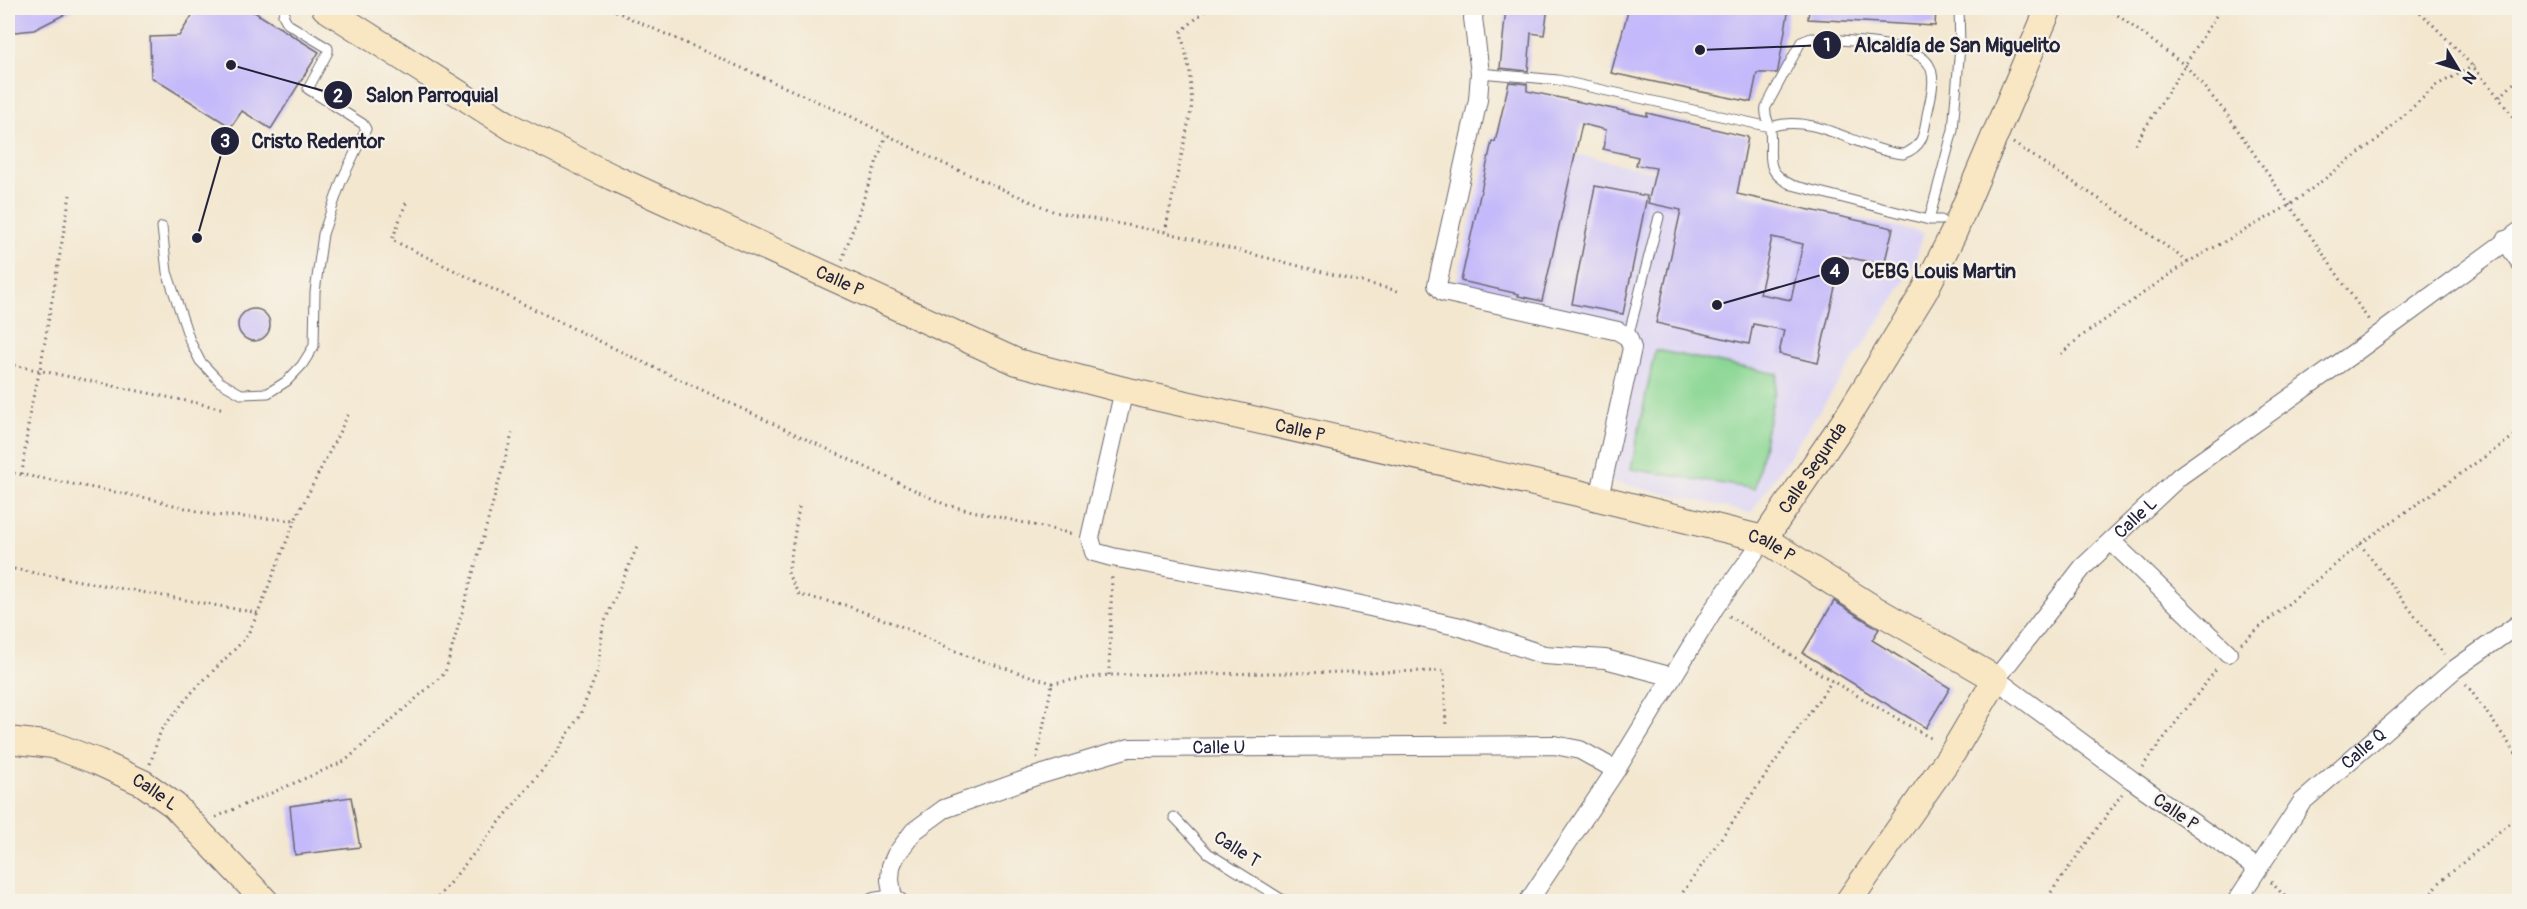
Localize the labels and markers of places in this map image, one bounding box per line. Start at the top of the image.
callout: Alcaldía de San Miguelito [1812,26,2072,64]
callout: Salon Parroquial [323,76,510,114]
callout: Cristo Redentor [210,122,397,160]
callout: CEBG Louis Martin [1820,252,2028,290]

